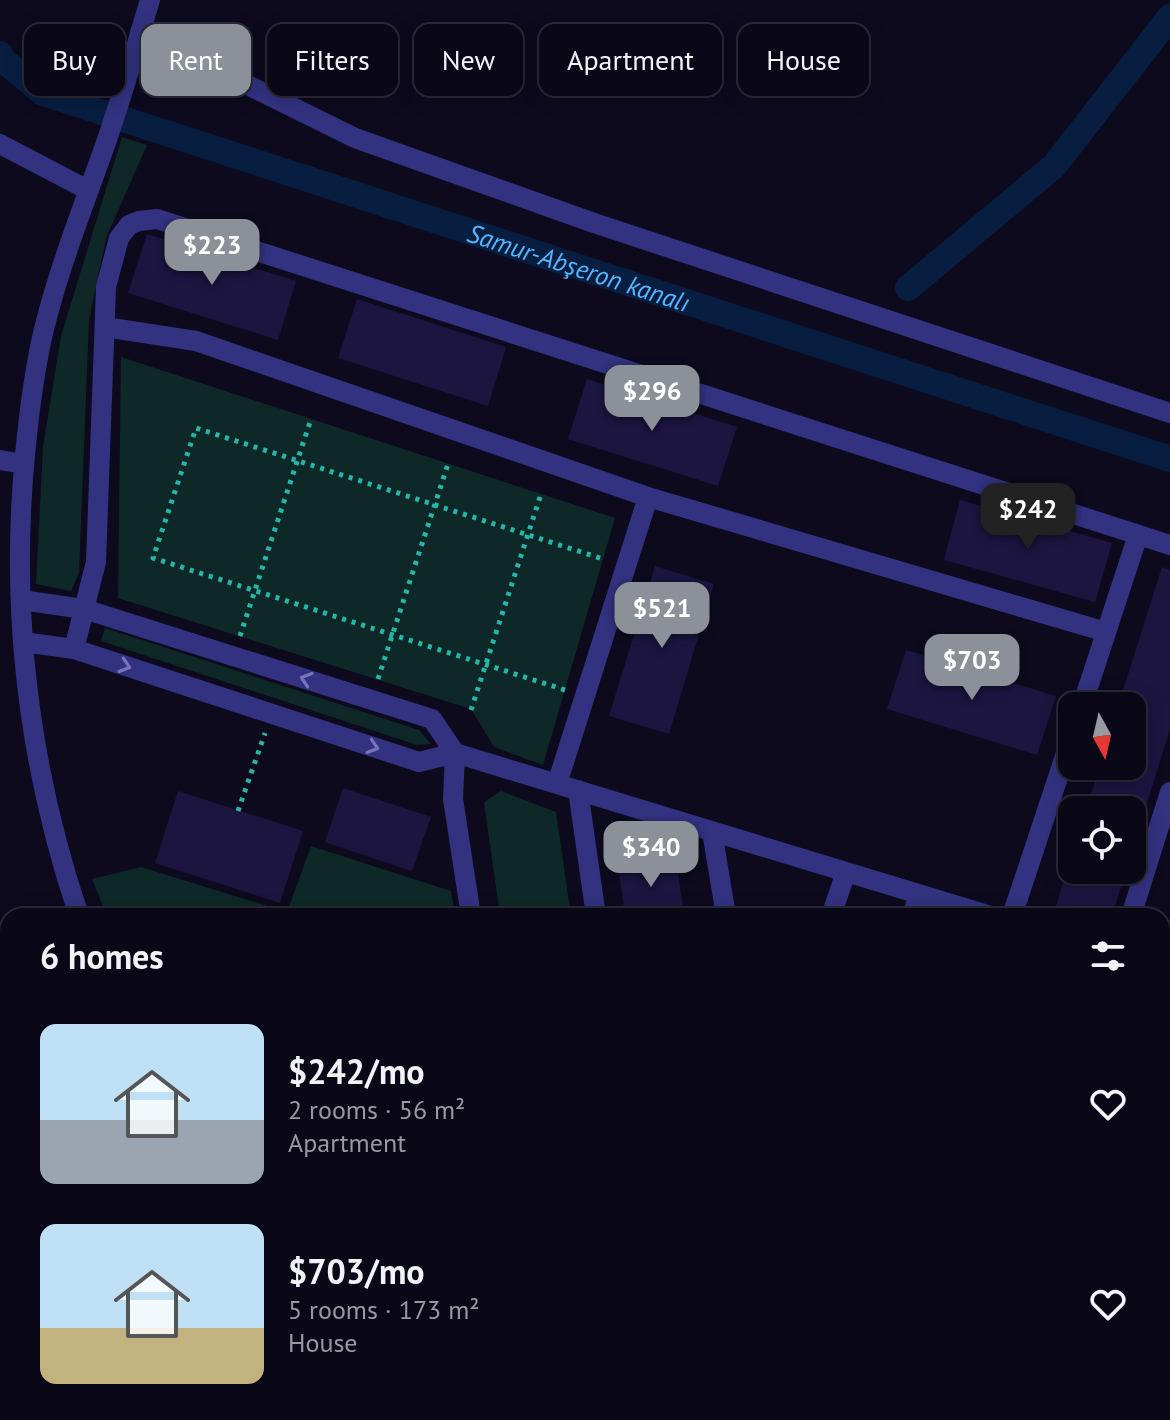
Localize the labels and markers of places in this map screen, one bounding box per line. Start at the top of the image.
pin: $223 [165,219,259,287]
pin: $296 [605,365,699,433]
pin: $242 [981,483,1075,551]
pin: $521 [615,582,709,650]
pin: $703 [925,634,1019,702]
pin: $340 [604,821,698,889]

